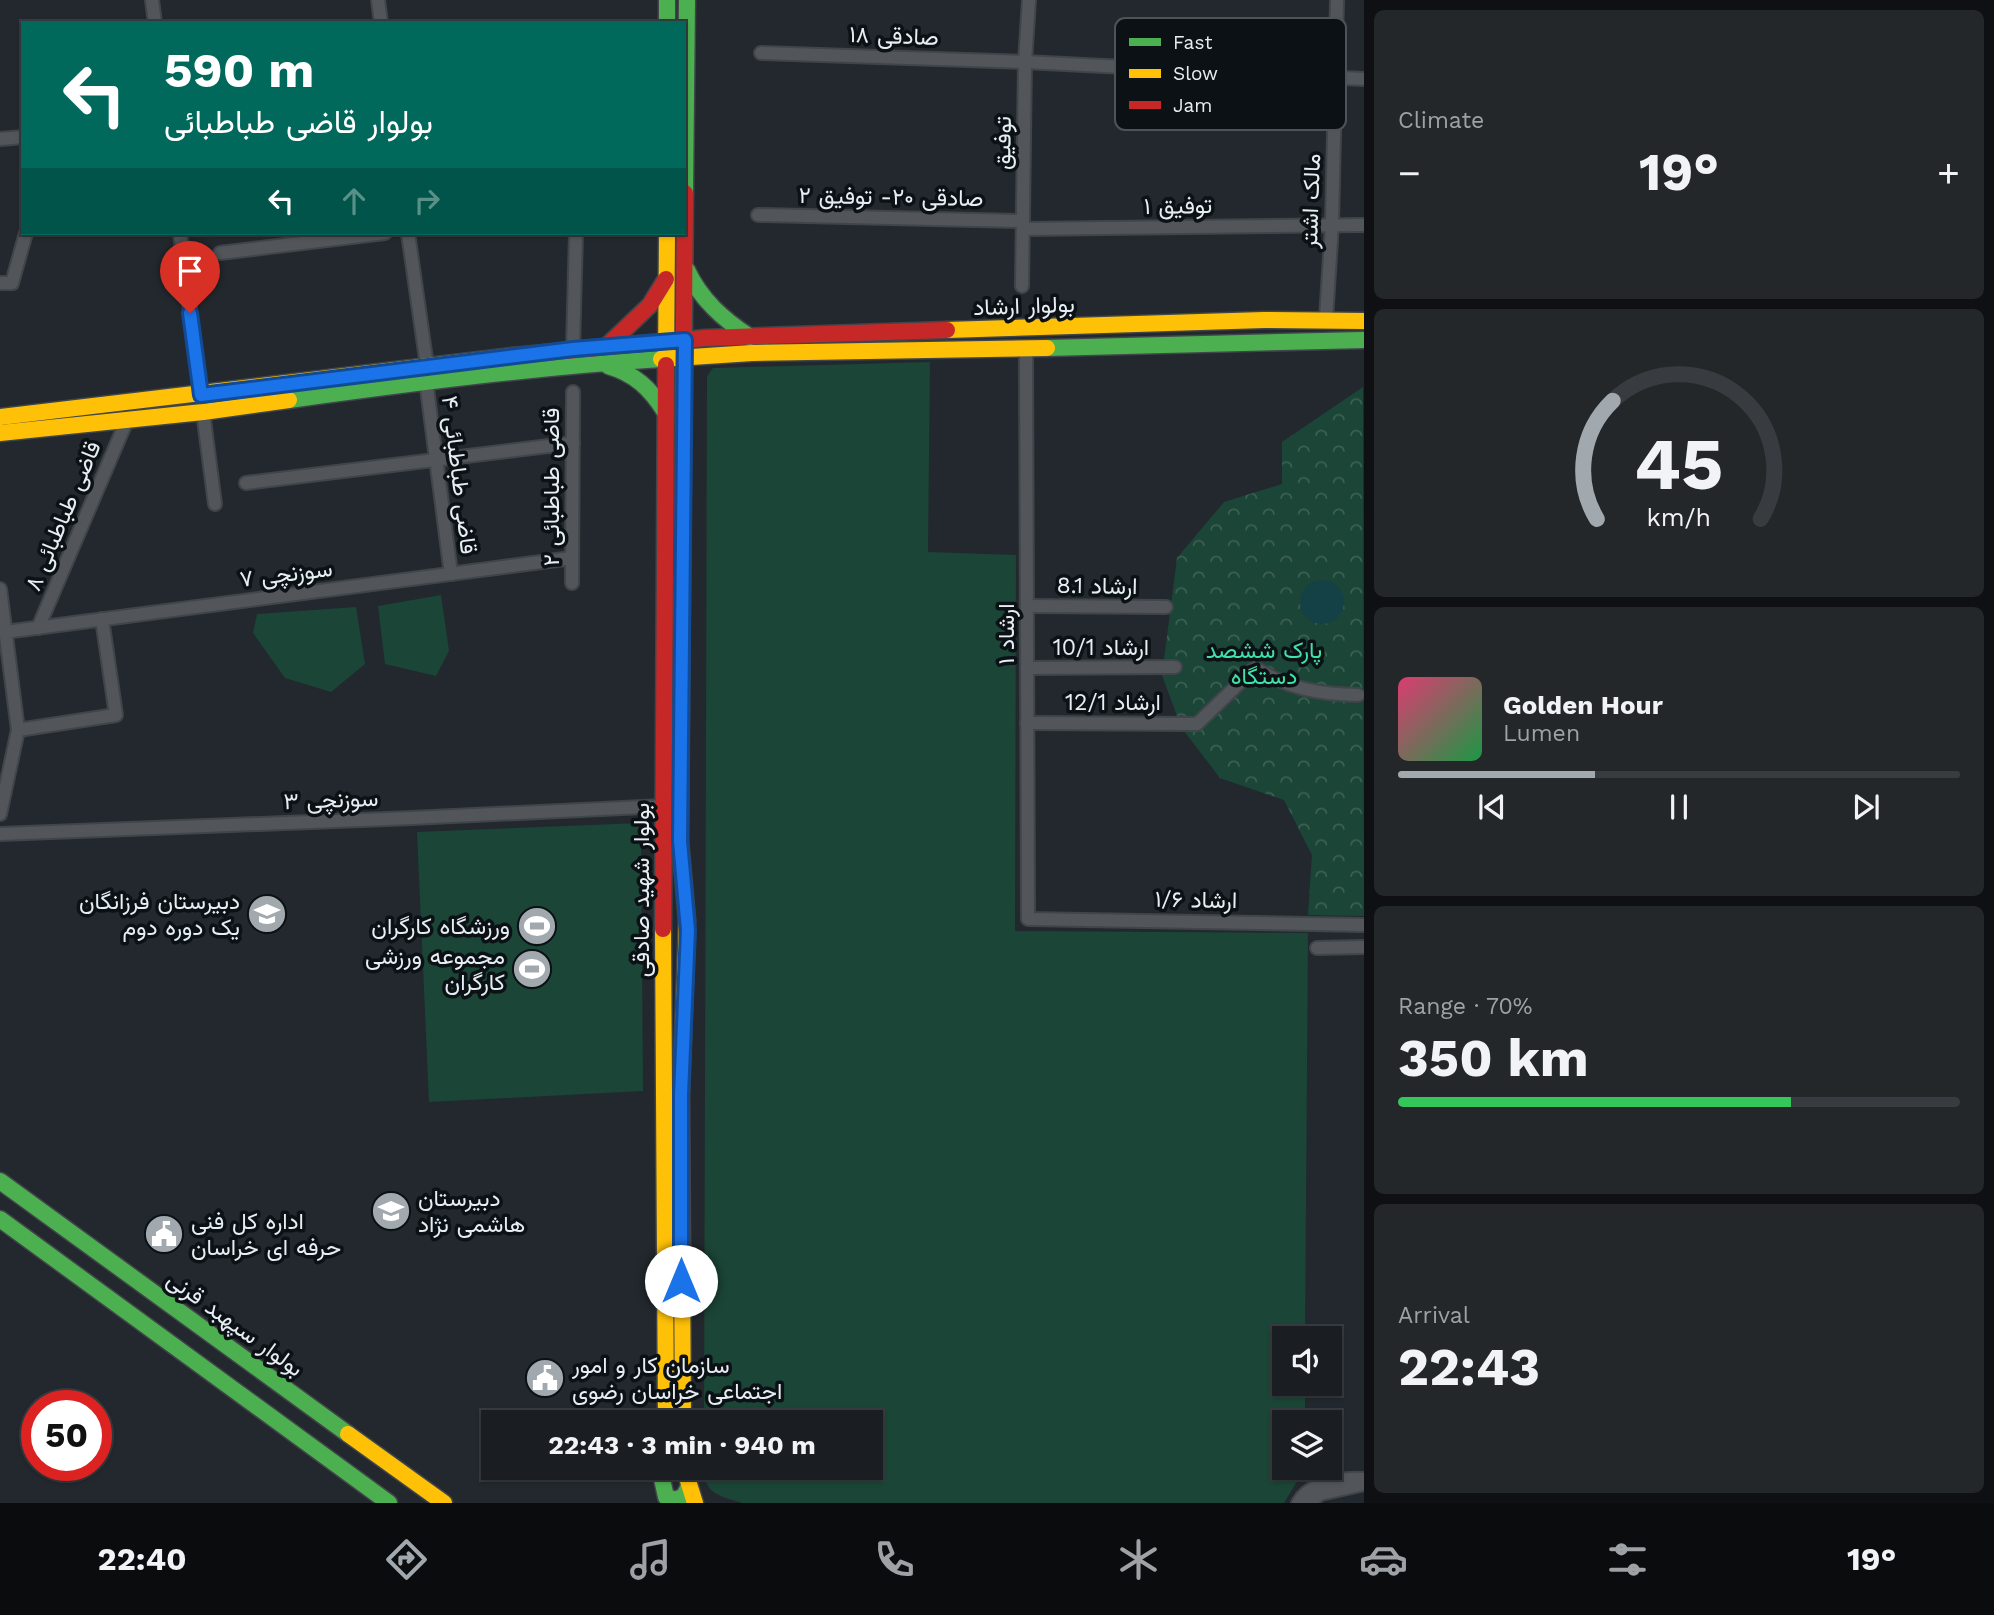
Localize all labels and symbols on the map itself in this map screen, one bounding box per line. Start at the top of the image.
legend [1115,18,1346,130]
street label: صادقی ۱۸ [849,21,939,51]
text: Fast [1173,31,1212,54]
text: Slow [1173,62,1218,85]
text: Jam [1173,94,1212,117]
street label: توفیق [989,116,1018,170]
street label: مالک اشتر [1296,153,1327,250]
street label: صادقی ۲۰- توفیق ۲ [798,182,984,213]
street label: توفیق ۱ [1144,192,1212,221]
pin [160,241,220,313]
street label: بولوار ارشاد [973,291,1075,322]
street label: قاضی طباطبائی ۴ [436,394,482,556]
street label: قاضی طباطبائی ۲ [538,408,565,566]
street label: قاضی طباطبائی ۸ [19,437,107,595]
street label: سوزنچی ۷ [238,555,334,595]
street label: ارشاد 8.1 [1056,572,1138,601]
street label: ارشاد ۱ [993,603,1021,665]
street label: ارشاد 10/1 [1053,634,1149,662]
park label: پارک‌ ششصد دستگاه [1206,637,1322,690]
street label: ارشاد 12/1 [1065,689,1161,717]
street label: سوزنچی ۳ [283,785,379,817]
street label: بولوار شهید صادقی [628,803,656,977]
street label: ارشاد ۱/۶ [1155,886,1237,915]
place label: دبیرستان فرزانگان یک دوره دوم [79,888,240,942]
school or university icon: دبیرستان فرزانگان یک دوره دوم [246,893,288,935]
sports icon: ورزشگاه کارگران [516,905,558,947]
place label: ورزشگاه کارگران [371,913,510,941]
place label: مجموعه ورزشی کارگران [365,943,505,997]
sports icon: مجموعه ورزشی کارگران [511,948,553,990]
place label: دبیرستان هاشمی نژاد [418,1185,525,1239]
school or university icon: دبیرستان هاشمی نژاد [370,1190,412,1232]
place label: اداره کل فنی حرفه ای خراسان [191,1208,341,1262]
public building icon: اداره کل فنی حرفه ای خراسان [143,1213,185,1255]
position arrow [644,1244,718,1318]
street label: بولوار سپهبد قرنی [161,1266,308,1384]
place label: سازمان کار و امور اجتماعی خراسان رضوی [571,1352,782,1406]
public building icon: سازمان کار و امور اجتماعی خراسان رضوی [524,1357,566,1399]
speed limit sign: 50 [21,1390,112,1481]

